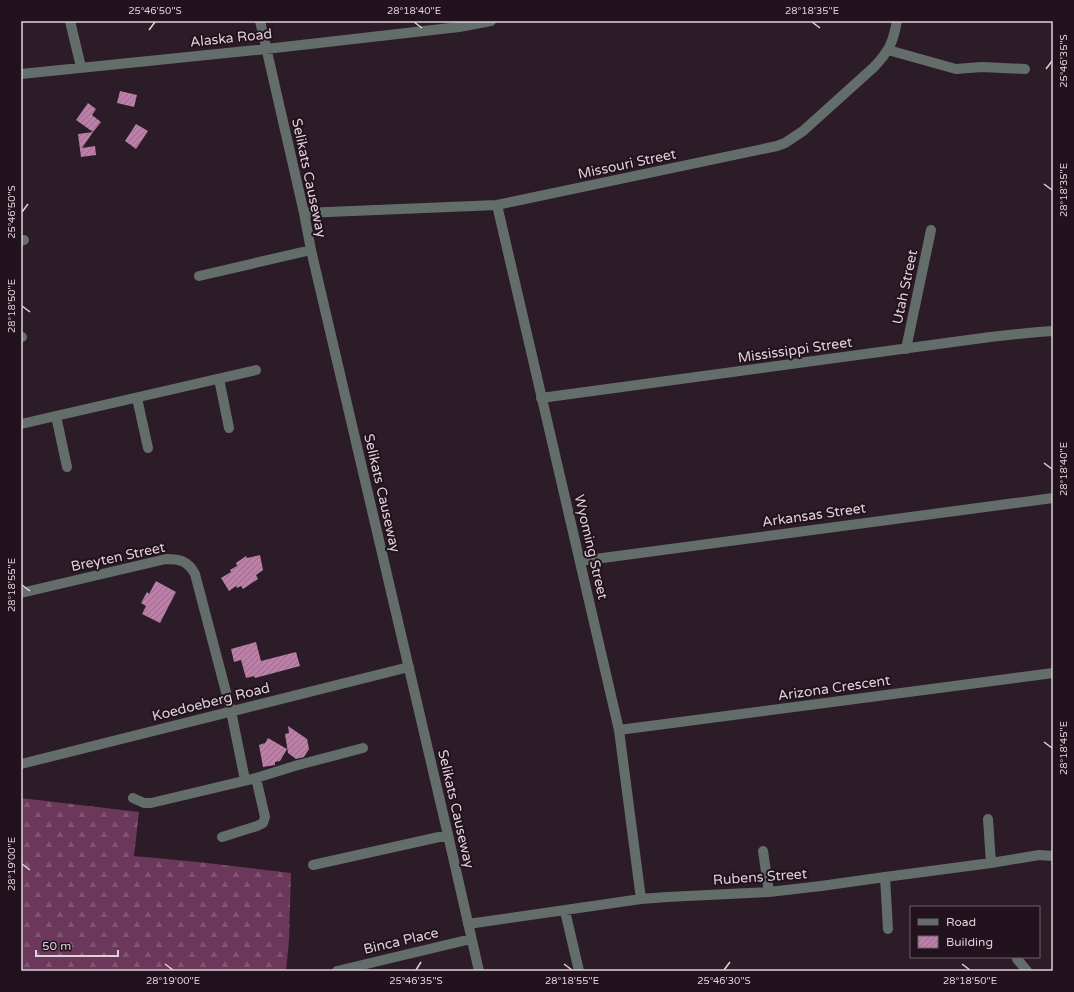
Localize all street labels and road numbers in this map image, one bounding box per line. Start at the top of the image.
street label: Alaska Road [189,25,273,51]
street label: Selikats Causeway [288,117,330,240]
street label: Missouri Street [576,145,678,183]
street label: Utah Street [889,247,921,326]
street label: Mississippi Street [737,333,854,366]
street label: Selikats Causeway [360,432,404,554]
street label: Wyoming Street [571,493,611,602]
street label: Arkansas Street [761,499,868,531]
street label: Breyten Street [69,539,167,575]
street label: Arizona Crescent [777,672,892,704]
street label: Koedoeberg Road [150,679,272,725]
street label: Selikats Causeway [434,748,478,870]
street label: Rubens Street [712,865,808,889]
street label: Binca Place [362,924,440,958]

